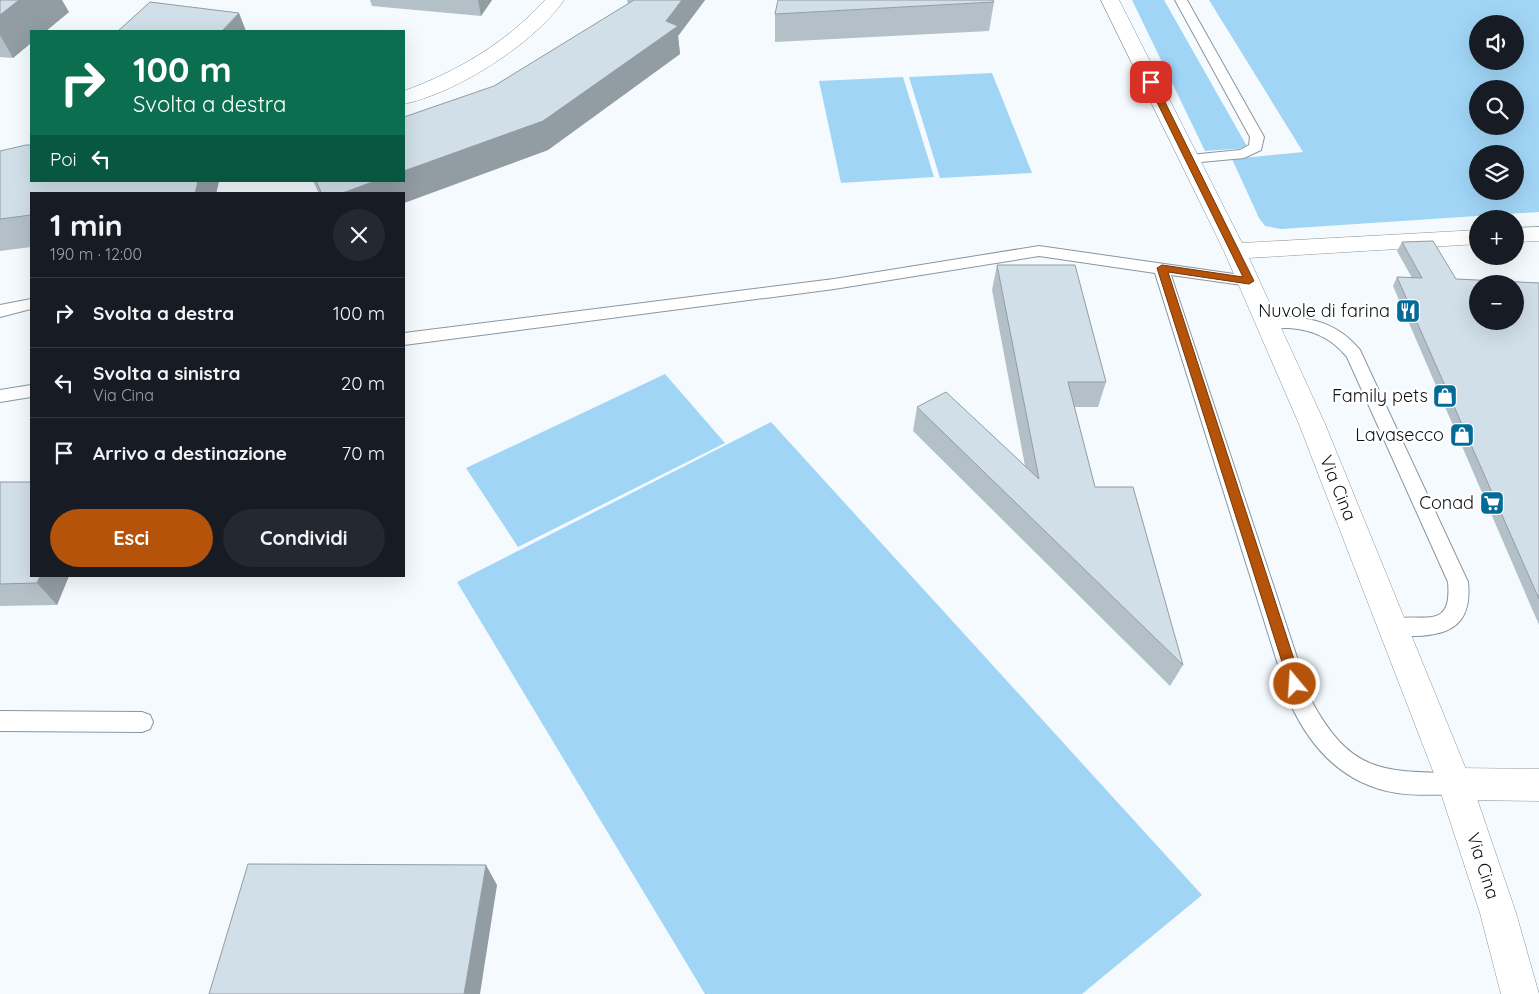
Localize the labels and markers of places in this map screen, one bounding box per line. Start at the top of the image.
pin [1130,61,1172,103]
restaurant icon: Nuvole di farina [1395,298,1421,324]
place label: Nuvole di farina [1258,299,1390,322]
shop icon: Family pets [1432,383,1458,409]
place label: Family pets [1332,384,1428,407]
shop icon: Lavasecco [1449,422,1475,448]
place label: Lavasecco [1355,423,1444,446]
supermarket icon: Conad [1479,490,1505,516]
place label: Conad [1419,491,1474,514]

